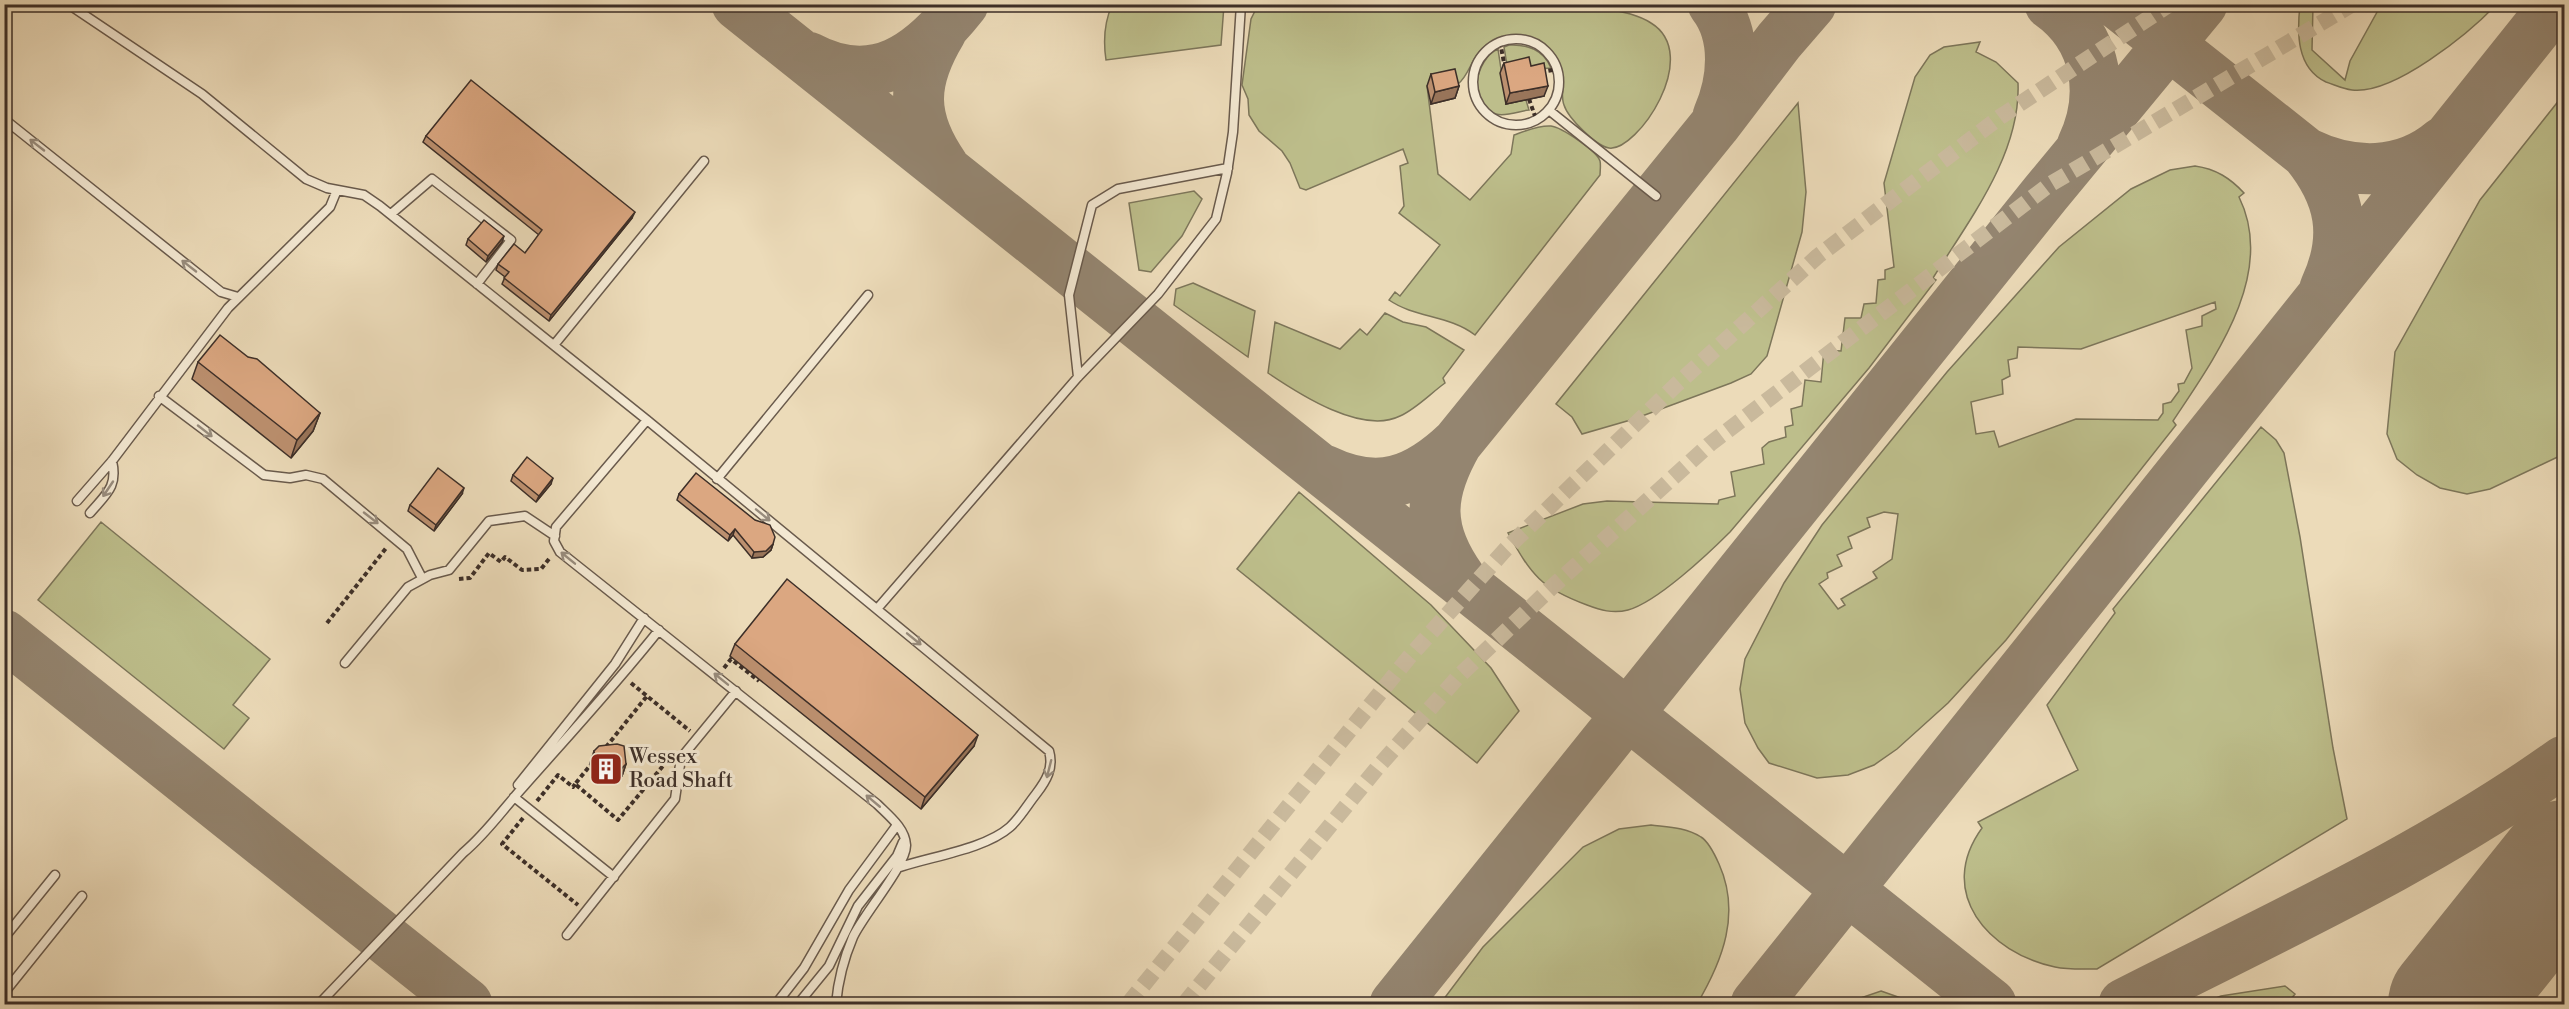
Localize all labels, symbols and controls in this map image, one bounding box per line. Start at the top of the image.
one-way arrow [30,138,45,152]
one-way arrow [182,260,198,273]
one-way arrow [197,425,213,438]
one-way arrow [102,480,115,497]
one-way arrow [754,509,770,522]
one-way arrow [363,511,379,524]
one-way arrow [560,551,576,564]
one-way arrow [906,632,922,645]
one-way arrow [713,673,729,686]
place label: Wessex Road Shaft [628,744,734,794]
building icon: Wessex Road Shaft [588,751,624,787]
one-way arrow [1043,759,1055,778]
one-way arrow [866,794,881,808]

